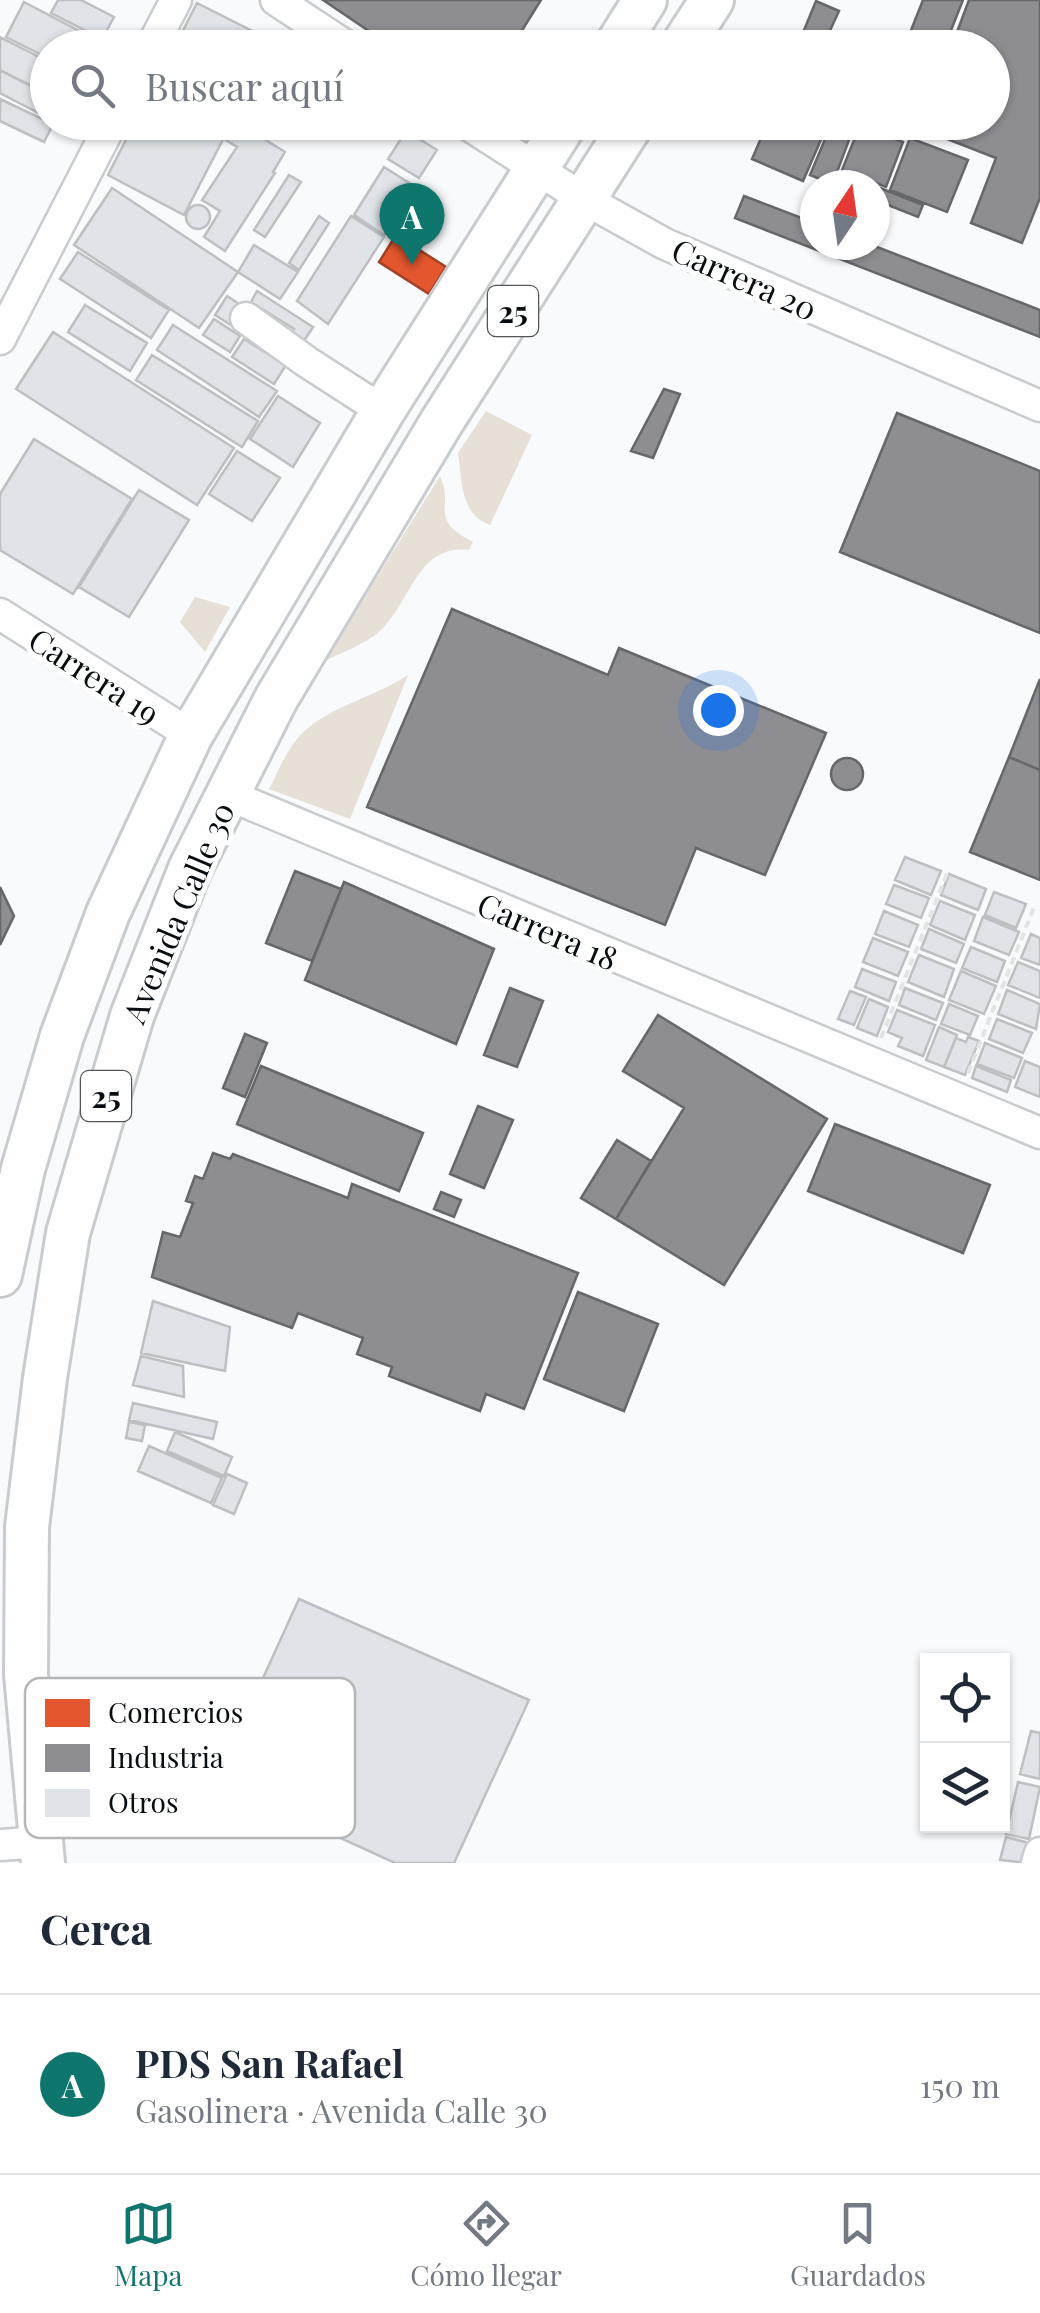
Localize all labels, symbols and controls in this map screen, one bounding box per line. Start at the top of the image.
search box [30,30,1010,140]
icon: search [65,58,120,113]
text: Buscar aquí [145,60,344,111]
north arrow [800,170,890,260]
pin: A [380,182,444,265]
street label: Carrera 20 [666,227,824,329]
road number: 25 [488,286,538,336]
street label: Carrera 19 [21,617,169,733]
your location [693,685,744,736]
street label: Avenida Calle 30 [111,795,243,1030]
street label: Carrera 18 [471,881,625,979]
road number: 25 [81,1071,131,1121]
map controls [920,1653,1010,1833]
button: locate [920,1653,1010,1743]
legend [25,1678,355,1838]
text: Comercios [108,1693,243,1730]
text: Industria [108,1738,224,1775]
button: layers [920,1743,1010,1833]
text: Otros [108,1783,178,1820]
text: Cerca [40,1900,152,1956]
text: PDS San Rafael [135,2037,404,2088]
text: A [62,2063,83,2106]
text: 150 m [920,2063,1000,2106]
text: Gasolinera · Avenida Calle 30 [135,2088,548,2131]
tab: Mapa [114,2196,182,2293]
tab: Cómo llegar [410,2196,562,2293]
tab: Guardados [790,2196,926,2293]

